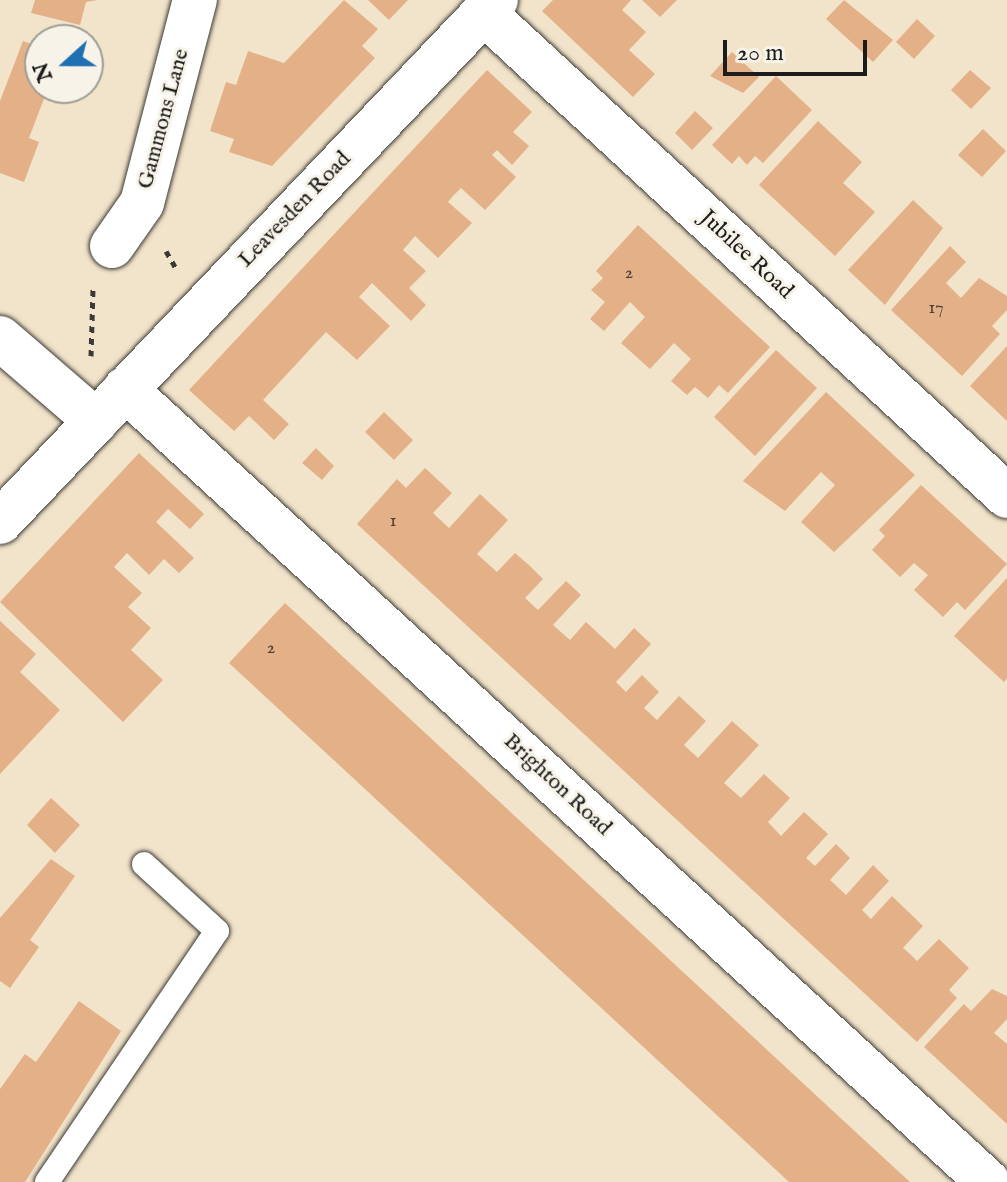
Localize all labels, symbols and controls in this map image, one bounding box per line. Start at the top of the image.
north arrow [24,24,104,104]
scale bar [727,24,871,74]
text: 20 m [737,38,784,69]
street label: Gammons Lane [133,46,195,192]
text: N [27,58,60,86]
street label: Leavesden Road [233,147,357,273]
street label: Jubilee Road [694,205,798,305]
house number: 2 [625,263,633,285]
house number: 17 [928,298,944,320]
house number: 1 [390,511,396,533]
house number: 2 [267,638,275,660]
street label: Brighton Road [498,728,616,842]

